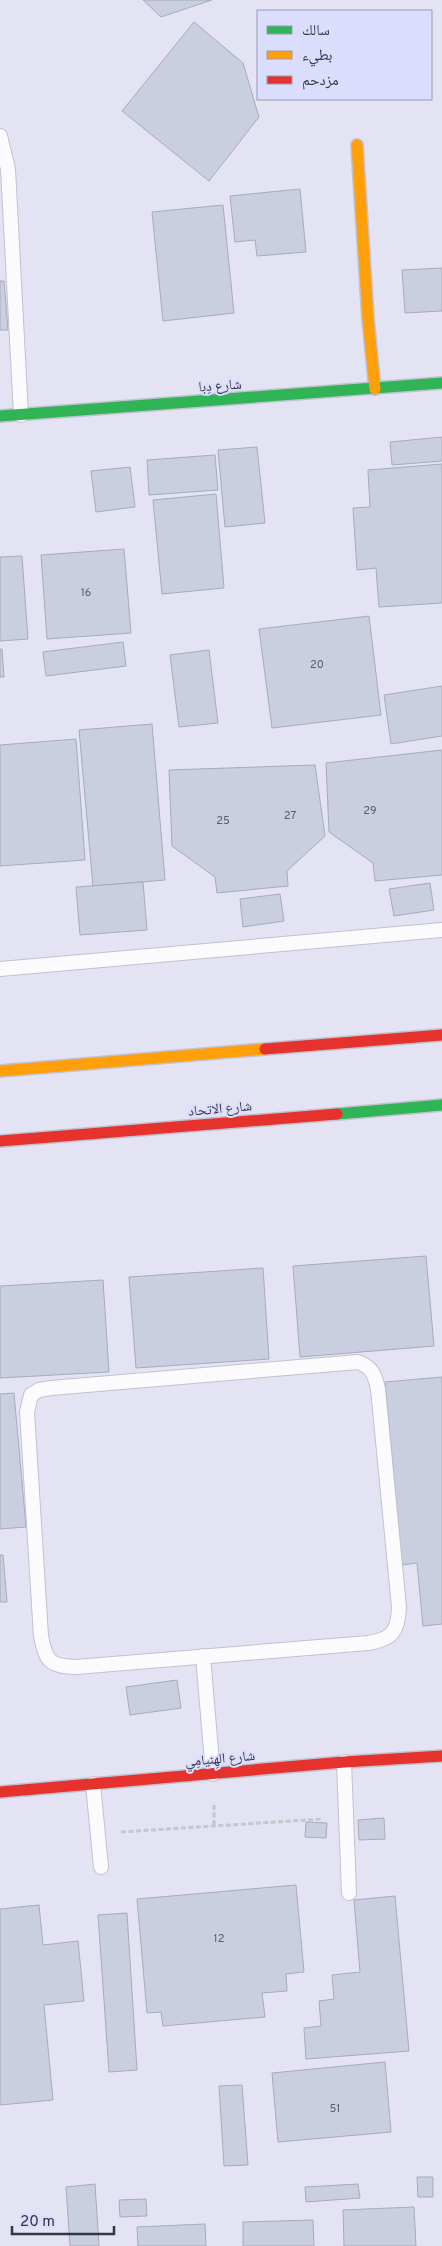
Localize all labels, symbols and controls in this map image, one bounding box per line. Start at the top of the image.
legend [257,10,432,100]
text: سالك [302,22,330,41]
text: بطيء [302,47,332,67]
text: مزدحم [302,72,339,91]
street label: شارع دِبا [198,377,242,396]
house number: 16 [81,586,91,600]
house number: 20 [310,658,324,672]
house number: 29 [363,804,377,818]
house number: 27 [284,809,296,823]
house number: 25 [216,814,230,828]
street label: شارع الاتحاد [188,1098,253,1121]
street label: شارع الهِنيامِي [184,1748,256,1773]
house number: 12 [214,1932,224,1946]
house number: 51 [330,2102,340,2116]
scale bar [12,2204,115,2236]
text: 20 m [20,2213,55,2232]

